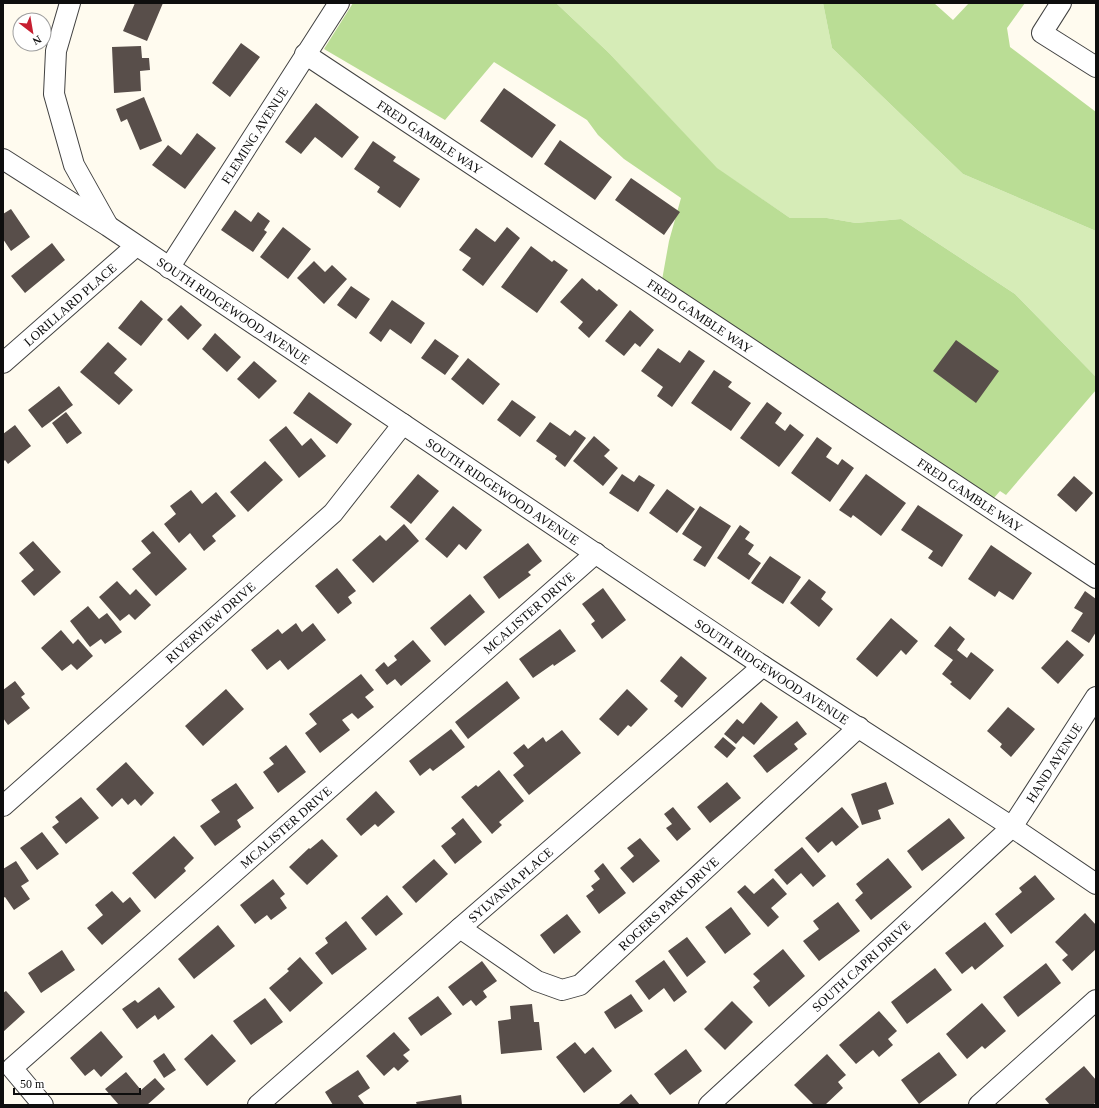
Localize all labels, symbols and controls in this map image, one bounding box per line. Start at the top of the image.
north arrow [12,12,52,52]
text: N [31,33,44,48]
street label: FLEMING AVENUE [218,84,291,187]
street label: FRED GAMBLE WAY [374,97,486,178]
street label: SOUTH RIDGEWOOD AVENUE [154,254,313,368]
street label: LORILLARD PLACE [21,260,120,349]
street label: FRED GAMBLE WAY [645,276,756,357]
street label: SOUTH RIDGEWOOD AVENUE [423,435,582,548]
street label: FRED GAMBLE WAY [915,455,1026,536]
street label: MCALISTER DRIVE [480,569,578,657]
street label: RIVERVIEW DRIVE [163,579,258,666]
street label: SOUTH RIDGEWOOD AVENUE [692,615,852,728]
street label: HAND AVENUE [1023,720,1085,805]
street label: MCALISTER DRIVE [237,783,335,871]
street label: SYLVANIA PLACE [465,844,556,926]
street label: ROGERS PARK DRIVE [615,854,722,954]
street label: SOUTH CAPRI DRIVE [809,917,913,1015]
scale bar [14,1070,140,1096]
text: 50 m [20,1077,45,1091]

